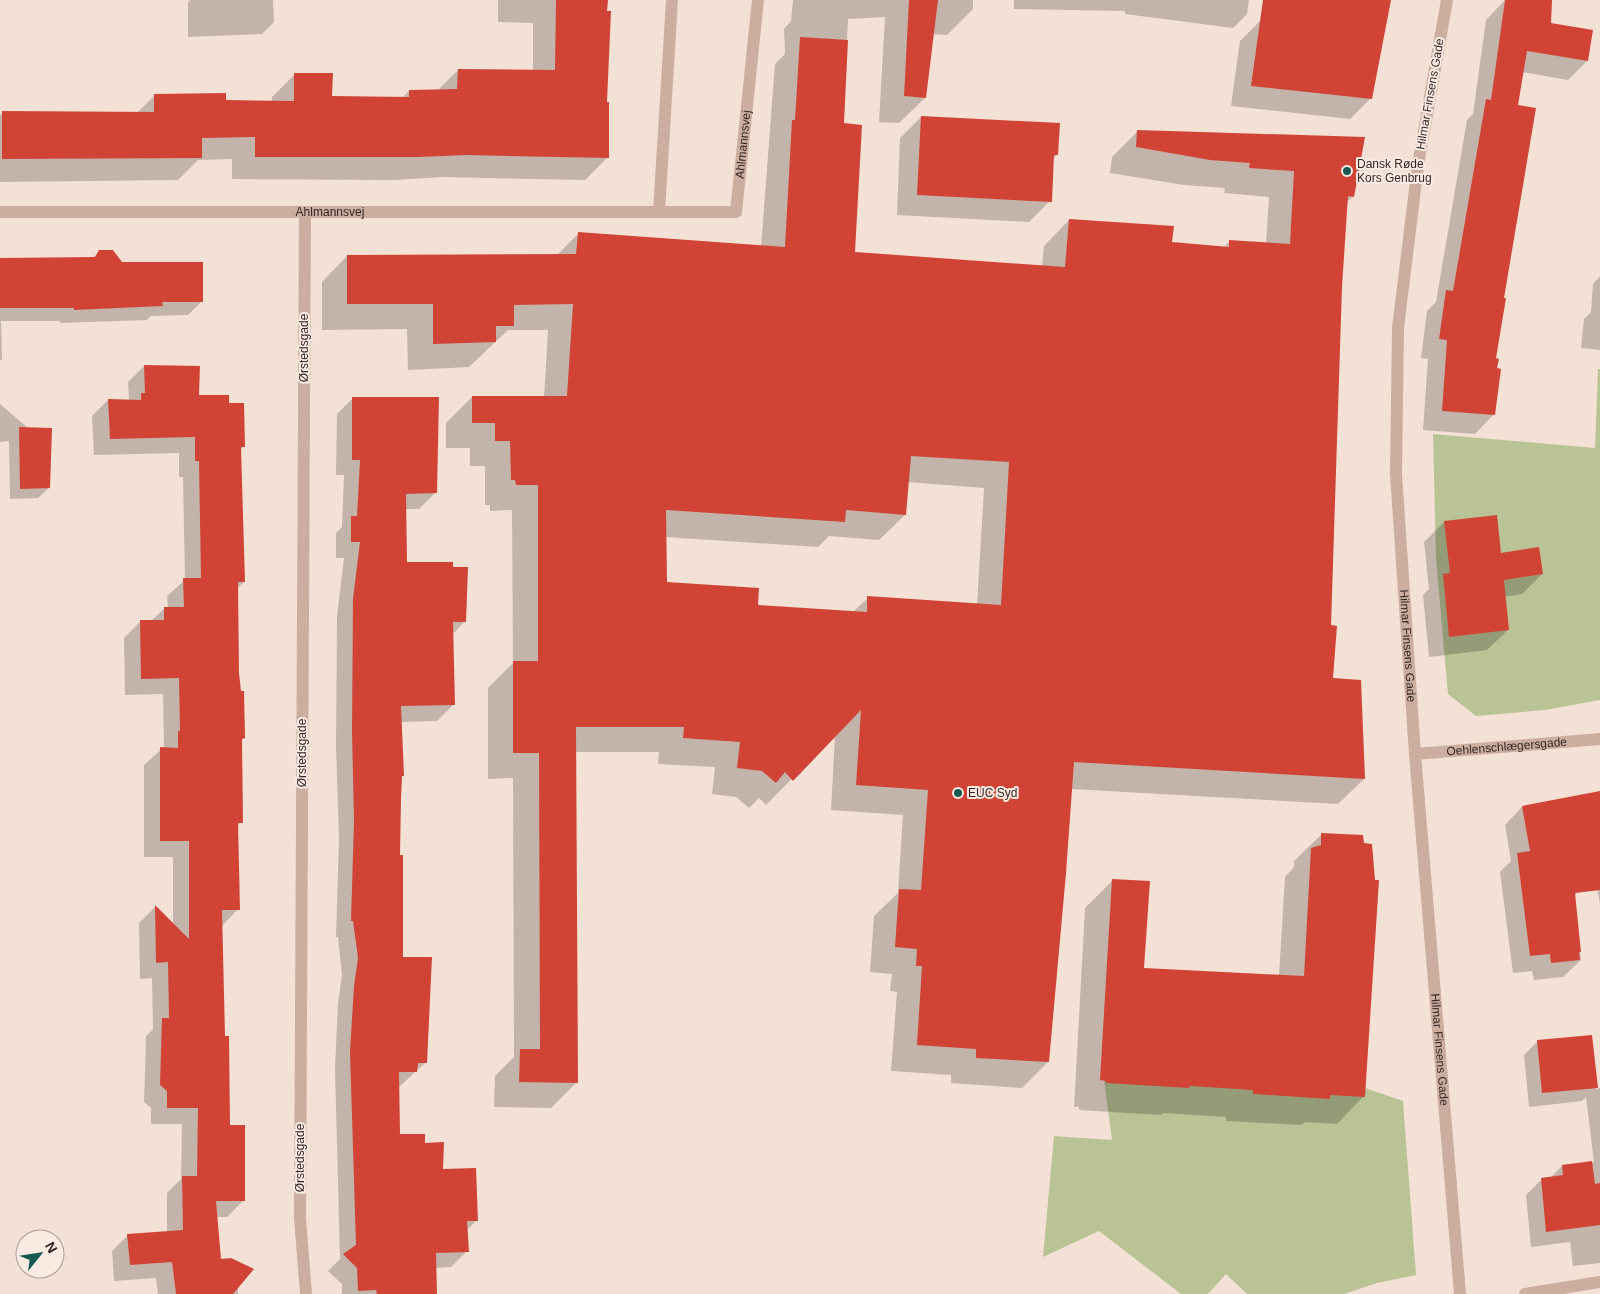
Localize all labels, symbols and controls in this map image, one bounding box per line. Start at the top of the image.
street label: Hilmar Finsens Gade [1413,37,1447,151]
street label: Ahlmannsvej [733,109,754,179]
place label: Dansk Røde Kors Genbrug [1357,157,1432,185]
marker: Dansk Røde Kors Genbrug [1341,165,1353,177]
street label: Ahlmannsvej [296,205,364,219]
street label: Ørstedsgade [297,313,311,382]
street label: Hilmar Finsens Gade [1397,589,1418,703]
street label: Ørstedsgade [295,718,309,787]
street label: Oehlenschlægersgade [1446,735,1568,758]
place label: EUC Syd [968,786,1017,800]
marker: EUC Syd [952,787,964,799]
street label: Hilmar Finsens Gade [1428,993,1451,1107]
street label: Ørstedsgade [293,1123,307,1192]
north arrow [15,1229,65,1279]
text: N [42,1239,61,1256]

